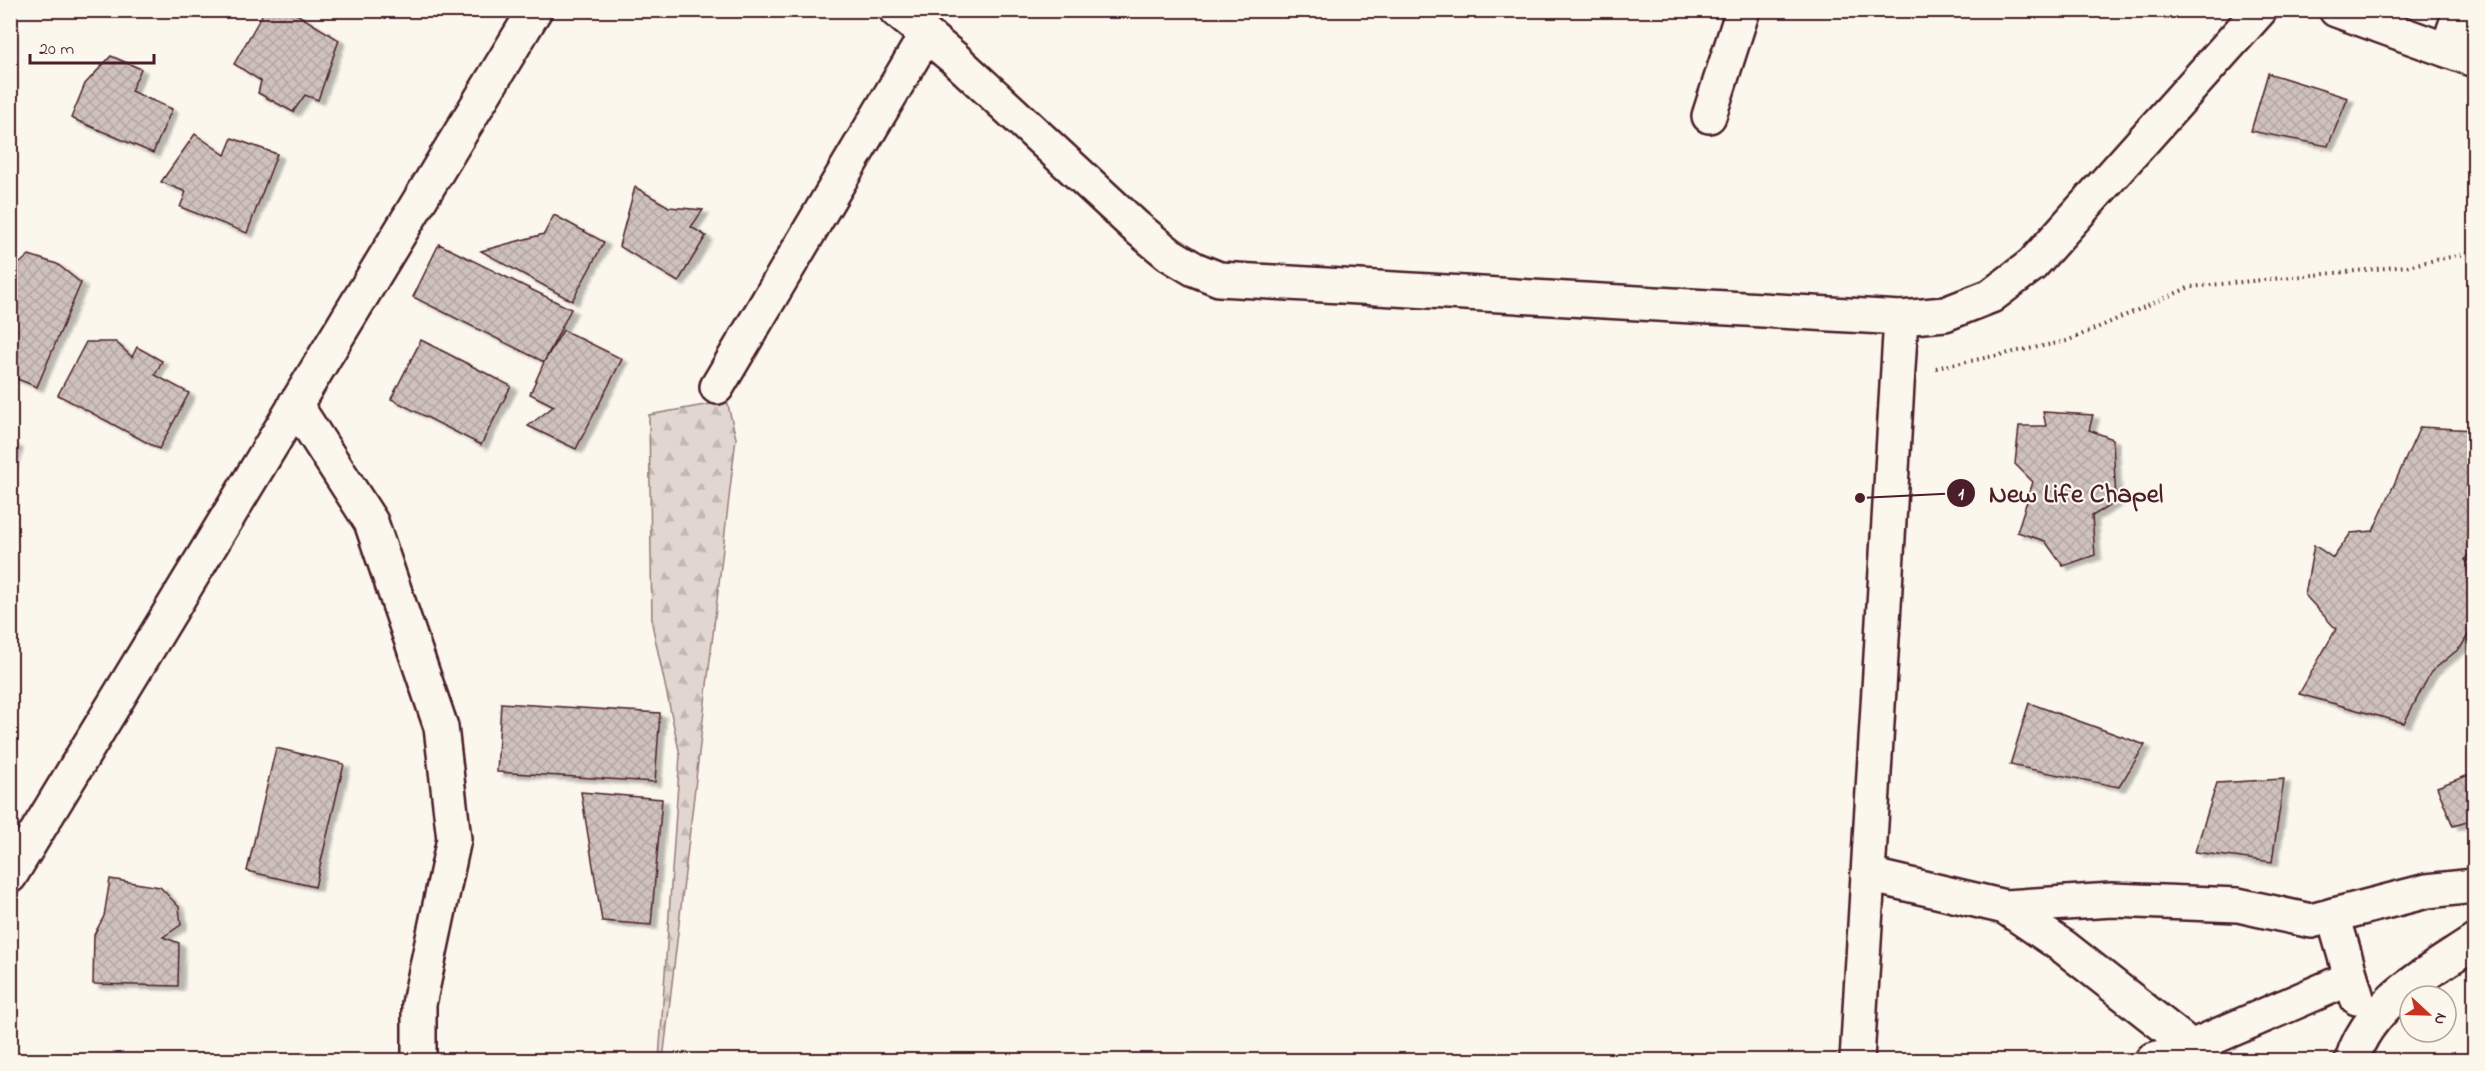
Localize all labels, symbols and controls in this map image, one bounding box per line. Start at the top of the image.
scale bar [30,27,154,65]
text: 20 m [39,37,74,63]
callout: New Life Chapel [1946,470,2175,515]
text: New Life Chapel [1989,476,2163,515]
text: 1 [1958,482,1964,508]
north arrow [2398,984,2458,1044]
text: N [2427,1009,2453,1029]

